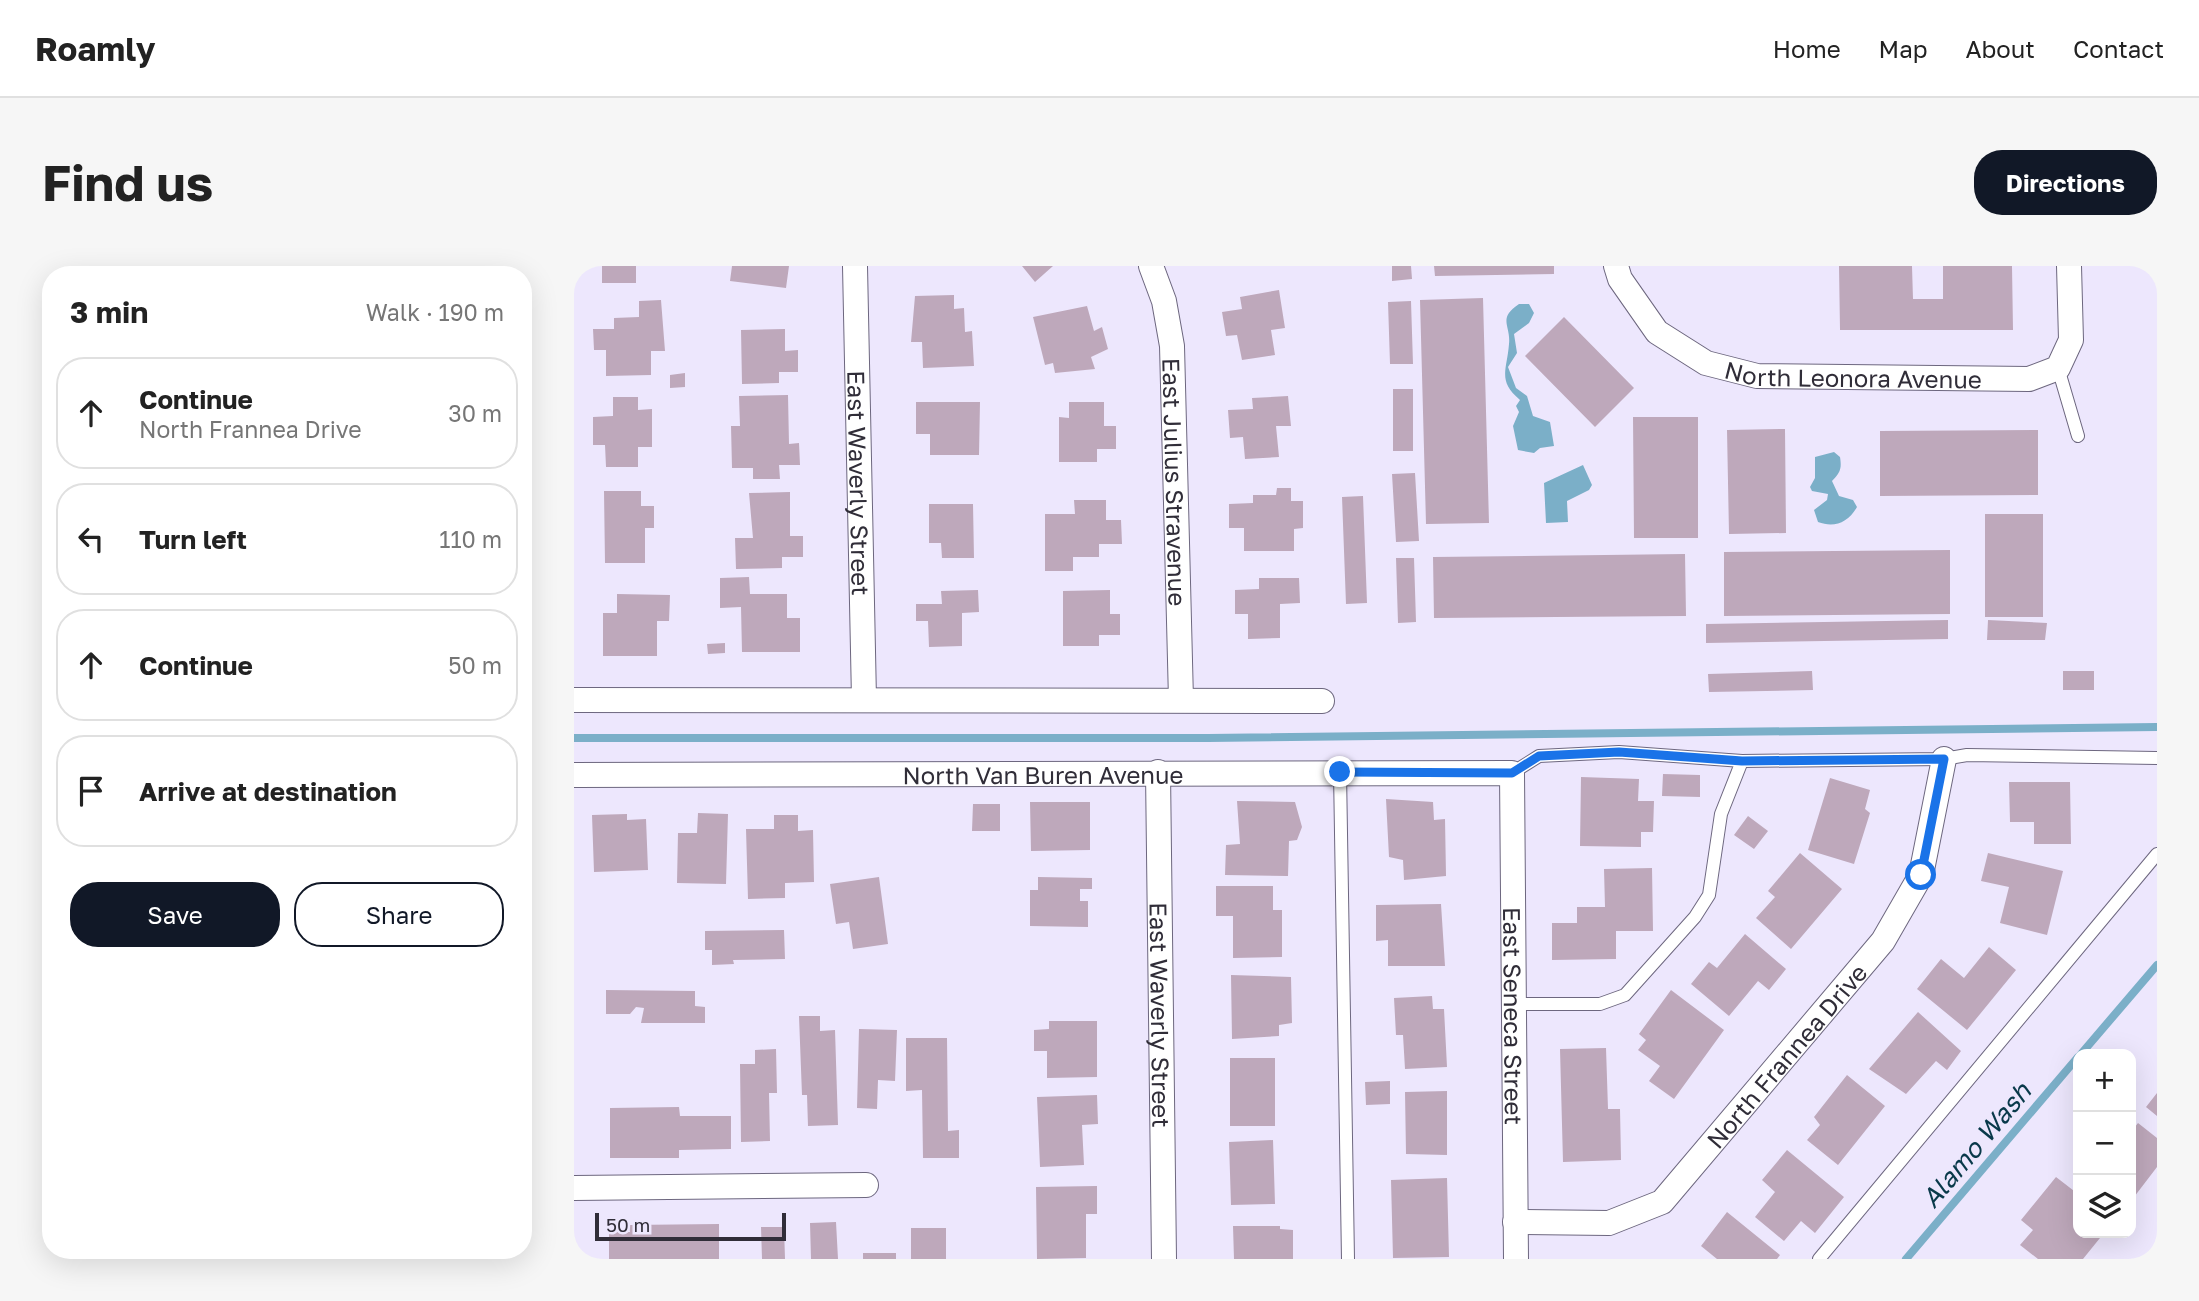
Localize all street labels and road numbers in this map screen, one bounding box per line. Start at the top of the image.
street label: North Leonora Avenue [1722,354,1982,393]
street label: East Julius Stravenue [1158,357,1193,606]
street label: East Waverly Street [843,370,876,596]
street label: North Van Buren Avenue [902,759,1184,789]
street label: East Waverly Street [1145,902,1177,1128]
street label: East Seneca Street [1499,907,1529,1125]
street label: North Frannea Drive [1700,957,1872,1154]

